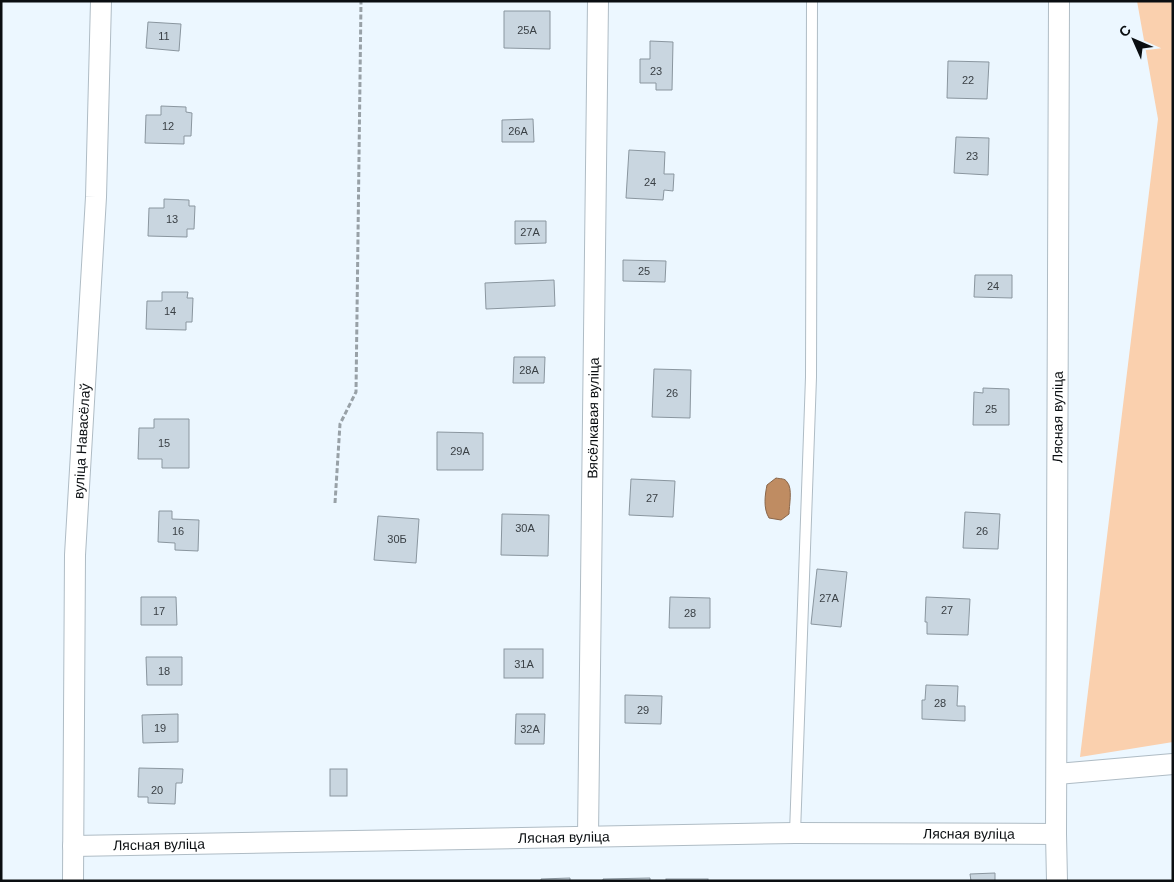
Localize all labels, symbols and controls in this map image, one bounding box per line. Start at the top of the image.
north arrow [1109,15,1159,65]
text: С [1116,22,1134,40]
house number: 25А [517,24,537,36]
house number: 11 [158,30,170,42]
house number: 23 [650,65,662,77]
house number: 22 [962,74,974,86]
house number: 12 [162,120,174,132]
house number: 26А [508,125,528,137]
house number: 23 [966,150,978,162]
house number: 24 [644,176,656,188]
house number: 13 [166,213,178,225]
house number: 27А [520,226,540,238]
house number: 25 [638,265,650,277]
house number: 24 [987,280,999,292]
house number: 14 [164,305,176,317]
street label: Вясёлкавая вуліца [584,357,602,479]
house number: 28А [519,364,539,376]
street label: Лясная вуліца [1049,371,1066,463]
street label: вуліца Навасёлаў [70,383,93,499]
house number: 26 [666,387,678,399]
house number: 25 [985,403,997,415]
house number: 15 [158,437,170,449]
house number: 29А [450,445,470,457]
house number: 27 [646,492,658,504]
house number: 30А [515,522,535,534]
house number: 16 [172,525,184,537]
house number: 26 [976,525,988,537]
house number: 30Б [387,533,407,545]
house number: 27А [819,592,839,604]
house number: 27 [941,604,953,616]
house number: 17 [153,605,165,617]
house number: 28 [684,607,696,619]
house number: 31А [514,658,534,670]
house number: 18 [158,665,170,677]
house number: 28 [934,697,946,709]
house number: 29 [637,704,649,716]
house number: 19 [154,722,166,734]
house number: 32А [520,723,540,735]
house number: 20 [151,784,163,796]
street label: Лясная вуліца [923,825,1015,842]
street label: Лясная вуліца [518,828,610,846]
street label: Лясная вуліца [113,836,205,853]

